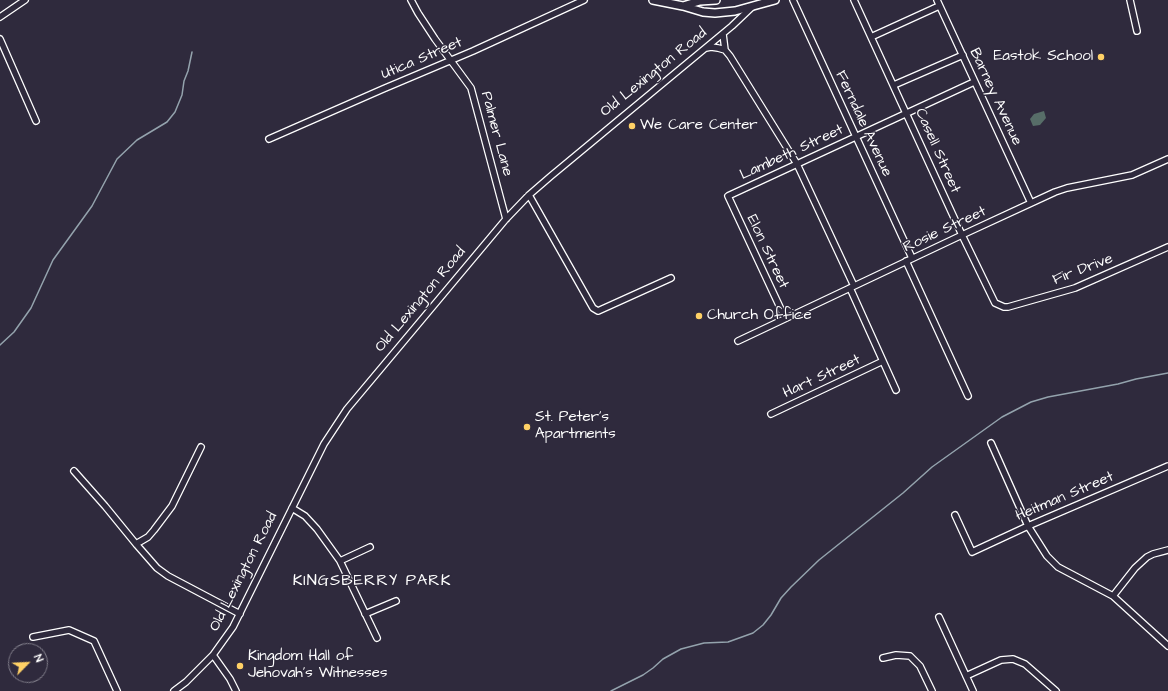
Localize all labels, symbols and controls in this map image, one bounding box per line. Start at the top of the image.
street label: Old Lexington Road [597,25,711,121]
street label: Utica Street [379,34,465,84]
street label: Barney Avenue [965,46,1025,148]
place label: Eastok School [993,48,1093,66]
marker: Eastok School [1096,52,1106,62]
street label: Ferndale Avenue [831,68,895,180]
street label: Palmer Lane [476,90,516,178]
street label: Casell Street [910,106,964,196]
place label: We Care Center [640,117,758,135]
marker: We Care Center [627,121,637,131]
street label: Lambeth Street [737,121,847,185]
street label: Rosie Street [901,203,989,257]
street label: Elon Street [742,212,792,292]
street label: Old Lexington Road [372,244,470,356]
street label: Fir Drive [1050,250,1116,290]
place label: Church Office [707,307,812,325]
marker: Church Office [694,311,704,321]
street label: Hart Street [780,351,864,403]
place label: St. Peter's Apartments [535,409,616,444]
marker: St. Peter's Apartments [522,422,532,432]
street label: Heitman Street [1013,468,1117,526]
street label: Old Lexington Road [206,509,282,635]
district label: KINGSBERRY PARK [293,572,451,592]
north arrow [8,643,48,683]
place label: Kingdom Hall of Jehovah’s Witnesses [248,648,387,683]
text: N [30,652,47,665]
marker: Kingdom Hall of Jehovah’s Witnesses [235,661,245,671]

